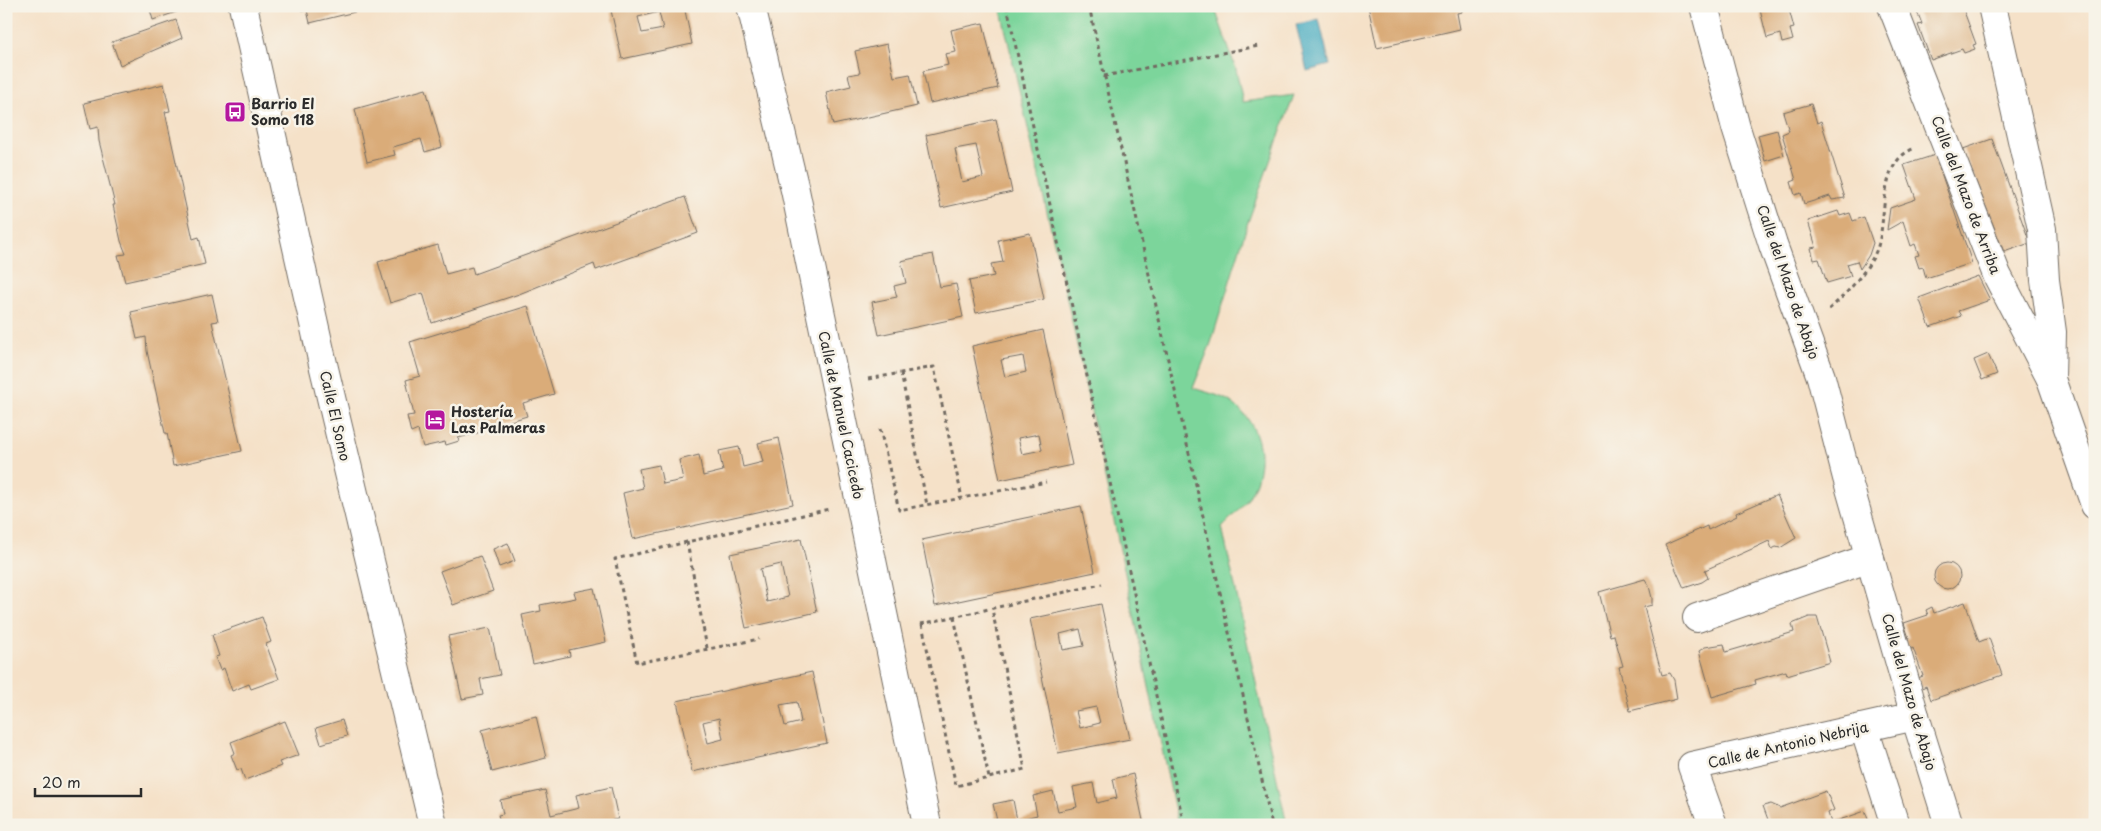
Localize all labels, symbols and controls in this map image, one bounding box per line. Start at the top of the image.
place label: Barrio El Somo 118 [251,93,314,130]
bus stop icon: Barrio El Somo 118 [223,100,247,124]
street label: Calle del Mazo de Arriba [1927,113,2006,277]
street label: Calle del Mazo de Abajo [1752,202,1825,362]
street label: Calle de Manuel Cacicedo [813,329,870,501]
street label: Calle El Somo [315,369,356,463]
place label: Hostería Las Palmeras [451,401,546,438]
hotel icon: Hostería Las Palmeras [423,408,447,432]
street label: Calle del Mazo de Abajo [1877,611,1942,773]
street label: Calle de Antonio Nebrija [1706,716,1870,773]
scale bar [35,766,141,798]
text: 20 m [42,770,81,793]

